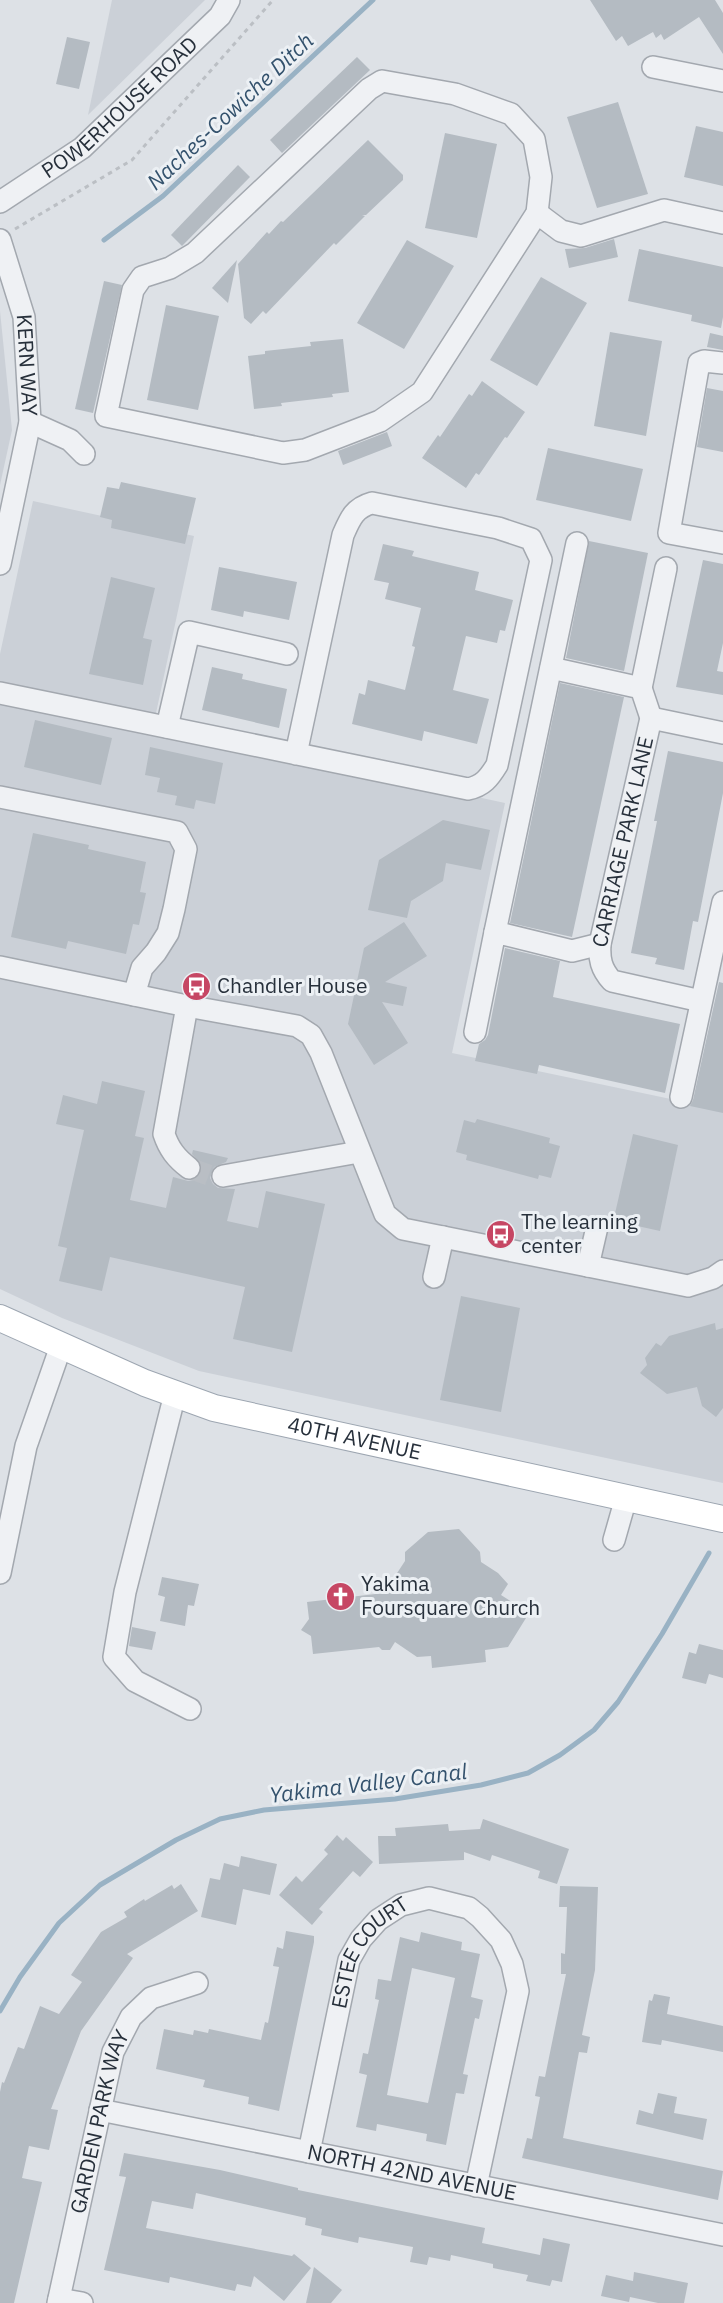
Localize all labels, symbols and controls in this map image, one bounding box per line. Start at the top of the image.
water label: Naches-Cowiche Ditch [140,26,319,196]
street label: POWERHOUSE ROAD [36,30,203,184]
street label: KERN WAY [11,313,45,418]
street label: CARRIAGE PARK LANE [585,734,659,950]
bus stop icon: Chandler House [180,970,212,1002]
place label: Chandler House [217,971,368,999]
place label: The learning center [521,1207,638,1259]
bus stop icon: The learning center [484,1218,516,1250]
street label: 40TH AVENUE [285,1409,424,1466]
place label: Yakima Foursquare Church [361,1569,540,1621]
church icon: Yakima Foursquare Church [324,1580,356,1612]
water label: Yakima Valley Canal [267,1756,469,1809]
street label: ESTEE COURT [324,1889,413,2011]
street label: GARDEN PARK WAY [63,2024,135,2216]
street label: NORTH 42ND AVENUE [305,2137,519,2206]

